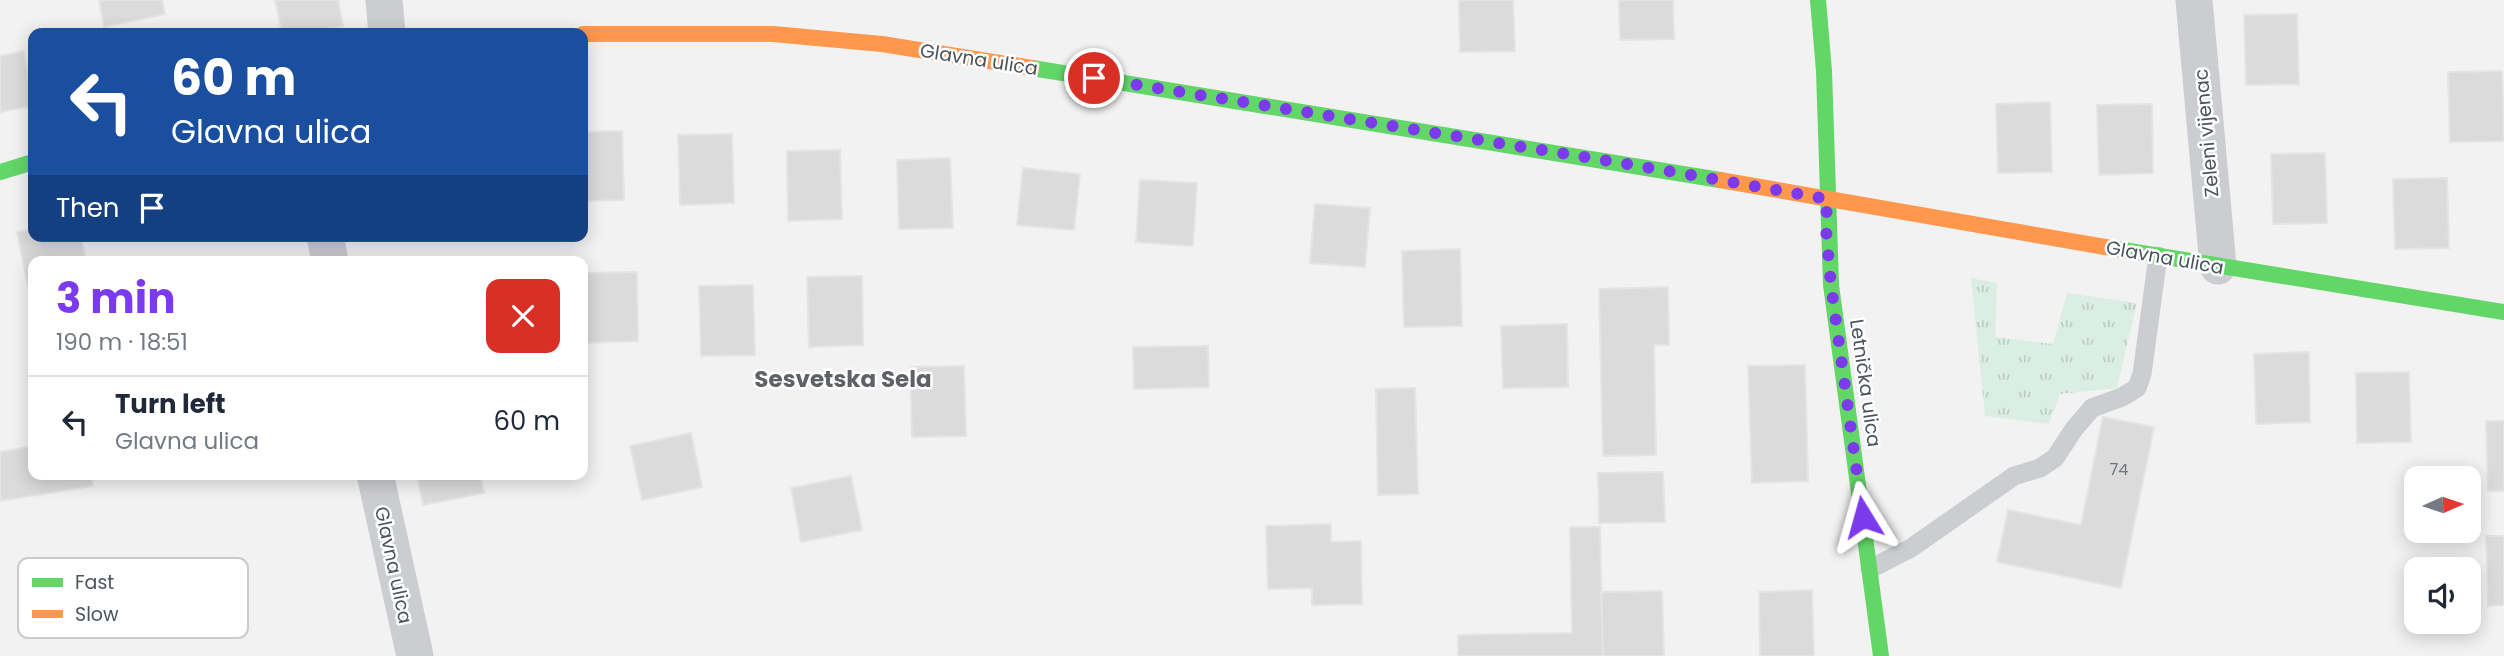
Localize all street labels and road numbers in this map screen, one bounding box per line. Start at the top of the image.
street label: Glavna ulica [918,37,1040,82]
street label: Zeleni vijenac [2187,68,2226,198]
street label: Glavna ulica [2104,234,2226,281]
street label: Letnička ulica [1843,317,1888,449]
street label: Glavna ulica [368,504,419,626]

